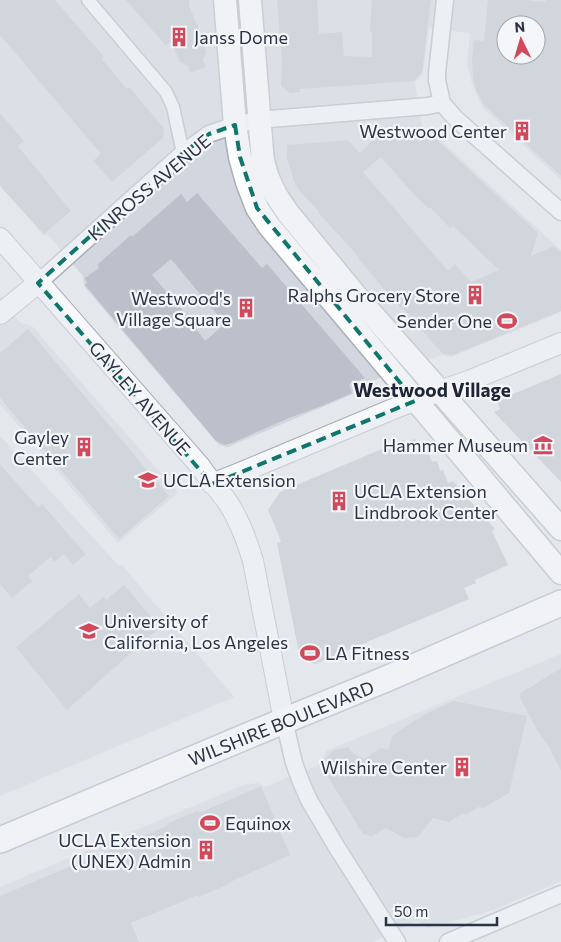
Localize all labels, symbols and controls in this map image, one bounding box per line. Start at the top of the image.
north arrow [496,15,546,65]
text: N [514,18,526,35]
building icon: Janss Dome [168,26,190,48]
place label: Janss Dome [194,26,288,48]
place label: Westwood Center [359,120,507,142]
building icon: Westwood Center [511,120,533,142]
street label: KINROSS AVENUE [83,129,215,245]
place label: Ralphs Grocery Store [287,284,460,306]
building icon: Ralphs Grocery Store [464,284,486,306]
place label: Westwood's Village Square [116,287,231,330]
building icon: Westwood's Village Square [235,297,257,319]
place label: Sender One [397,310,492,332]
sports icon: Sender One [496,310,518,332]
street label: GAYLEY AVENUE [85,337,195,459]
district label: Westwood Village [353,378,511,401]
place label: Gayley Center [13,426,69,469]
place label: Hammer Museum [383,434,528,456]
museum icon: Hammer Museum [532,434,554,456]
building icon: Gayley Center [73,436,95,458]
school or university icon: UCLA Extension [137,469,159,491]
place label: UCLA Extension [163,469,296,491]
place label: UCLA Extension Lindbrook Center [354,480,498,523]
building icon: UCLA Extension Lindbrook Center [328,490,350,512]
place label: University of California, Los Angeles [104,610,288,653]
school or university icon: University of California, Los Angeles [78,620,100,642]
sports icon: LA Fitness [299,642,321,664]
place label: LA Fitness [325,642,410,664]
street label: WILSHIRE BOULEVARD [185,676,377,770]
place label: Wilshire Center [320,756,447,778]
building icon: Wilshire Center [451,756,473,778]
sports icon: Equinox [199,812,221,834]
place label: Equinox [225,812,292,834]
place label: UCLA Extension (UNEX) Admin [58,829,191,872]
building icon: UCLA Extension (UNEX) Admin [195,839,217,861]
scale bar [386,894,497,926]
text: 50 m [394,902,428,920]

